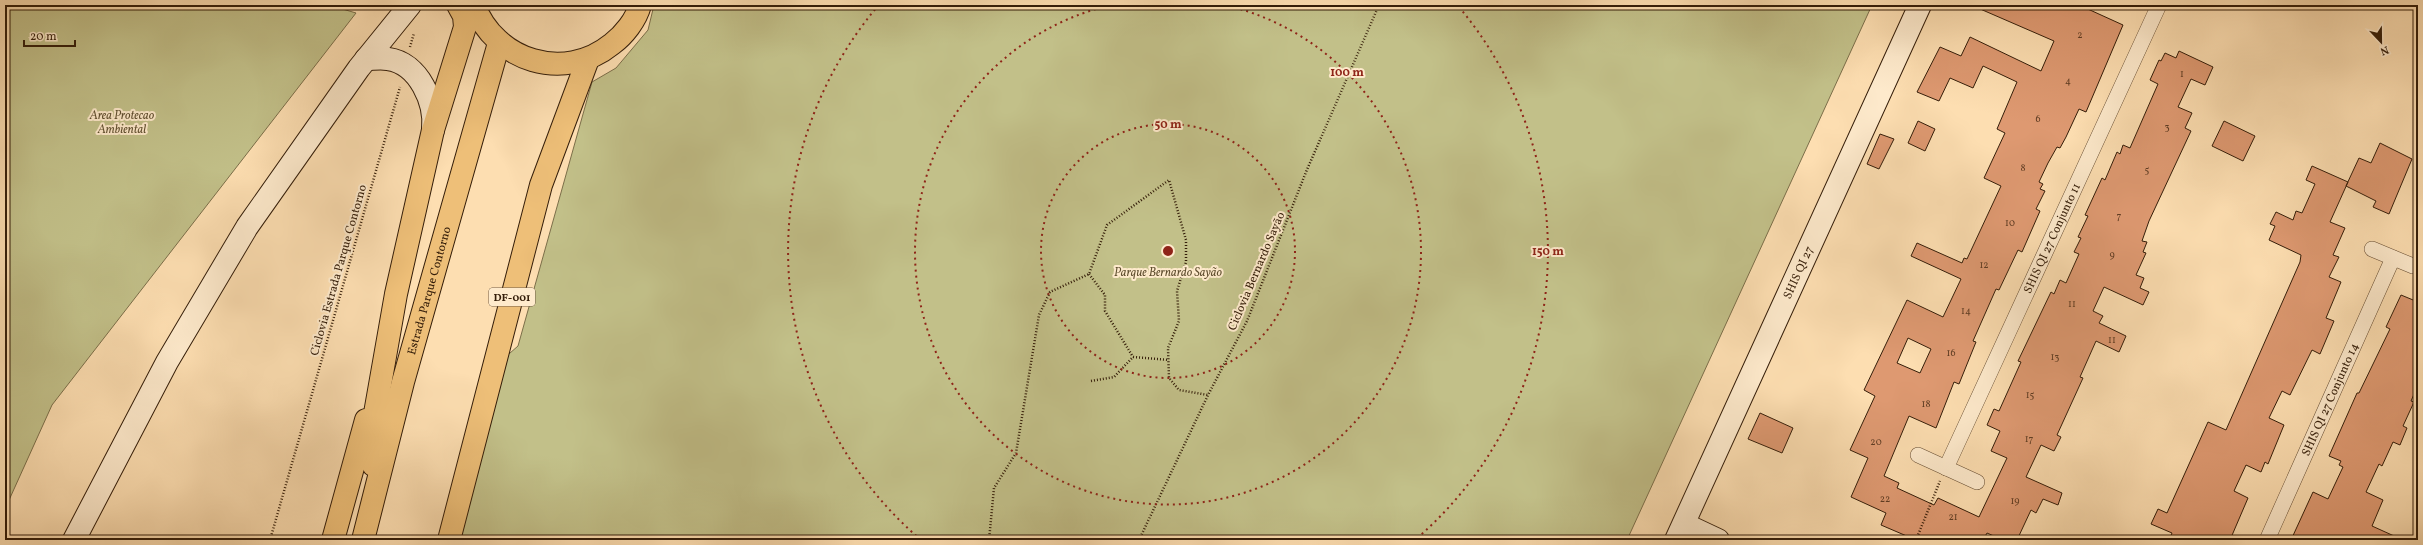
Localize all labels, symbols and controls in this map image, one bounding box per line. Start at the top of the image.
scale bar [24,22,75,48]
north arrow [2361,22,2401,62]
house number: 2 [2077,28,2083,42]
text: 20 m [30,29,57,45]
text: N [2378,41,2391,58]
text: 100 m [1330,65,1364,81]
house number: 1 [2180,67,2184,81]
house number: 4 [2065,74,2071,88]
park label: Area Protecao Ambiental [89,108,155,138]
house number: 6 [2035,112,2041,126]
text: 50 m [1154,117,1182,133]
house number: 3 [2164,120,2170,134]
house number: 8 [2020,161,2026,175]
house number: 5 [2145,163,2150,177]
street label: SHIS QI 27 Conjunto 11 [2020,181,2085,296]
street label: Ciclovia Estrada Parque Contorno [307,183,371,358]
street label: Ciclovia Bernardo Sayão [1225,209,1289,333]
house number: 7 [2117,209,2122,223]
house number: 10 [2005,216,2015,230]
street label: Estrada Parque Contorno [404,225,456,357]
centre of rings [1161,244,1175,258]
text: 150 m [1532,244,1564,260]
street label: SHIS QI 27 [1780,244,1818,302]
house number: 9 [2109,248,2115,262]
house number: 12 [1979,258,1989,272]
park label: Parque Bernardo Sayão [1114,265,1222,281]
road number: DF-001 [489,288,535,306]
house number: 11 [2068,297,2076,311]
house number: 14 [1961,304,1971,318]
house number: 11 [2108,333,2116,347]
street label: SHIS QI 27 Conjunto 14 [2298,341,2363,459]
house number: 16 [1947,346,1955,360]
house number: 13 [2050,350,2060,364]
house number: 15 [2026,388,2035,402]
house number: 18 [1922,397,1930,411]
house number: 17 [2025,432,2034,446]
house number: 20 [1870,435,1882,449]
house number: 22 [1880,492,1890,506]
house number: 19 [2010,494,2020,508]
house number: 21 [1948,510,1958,524]

